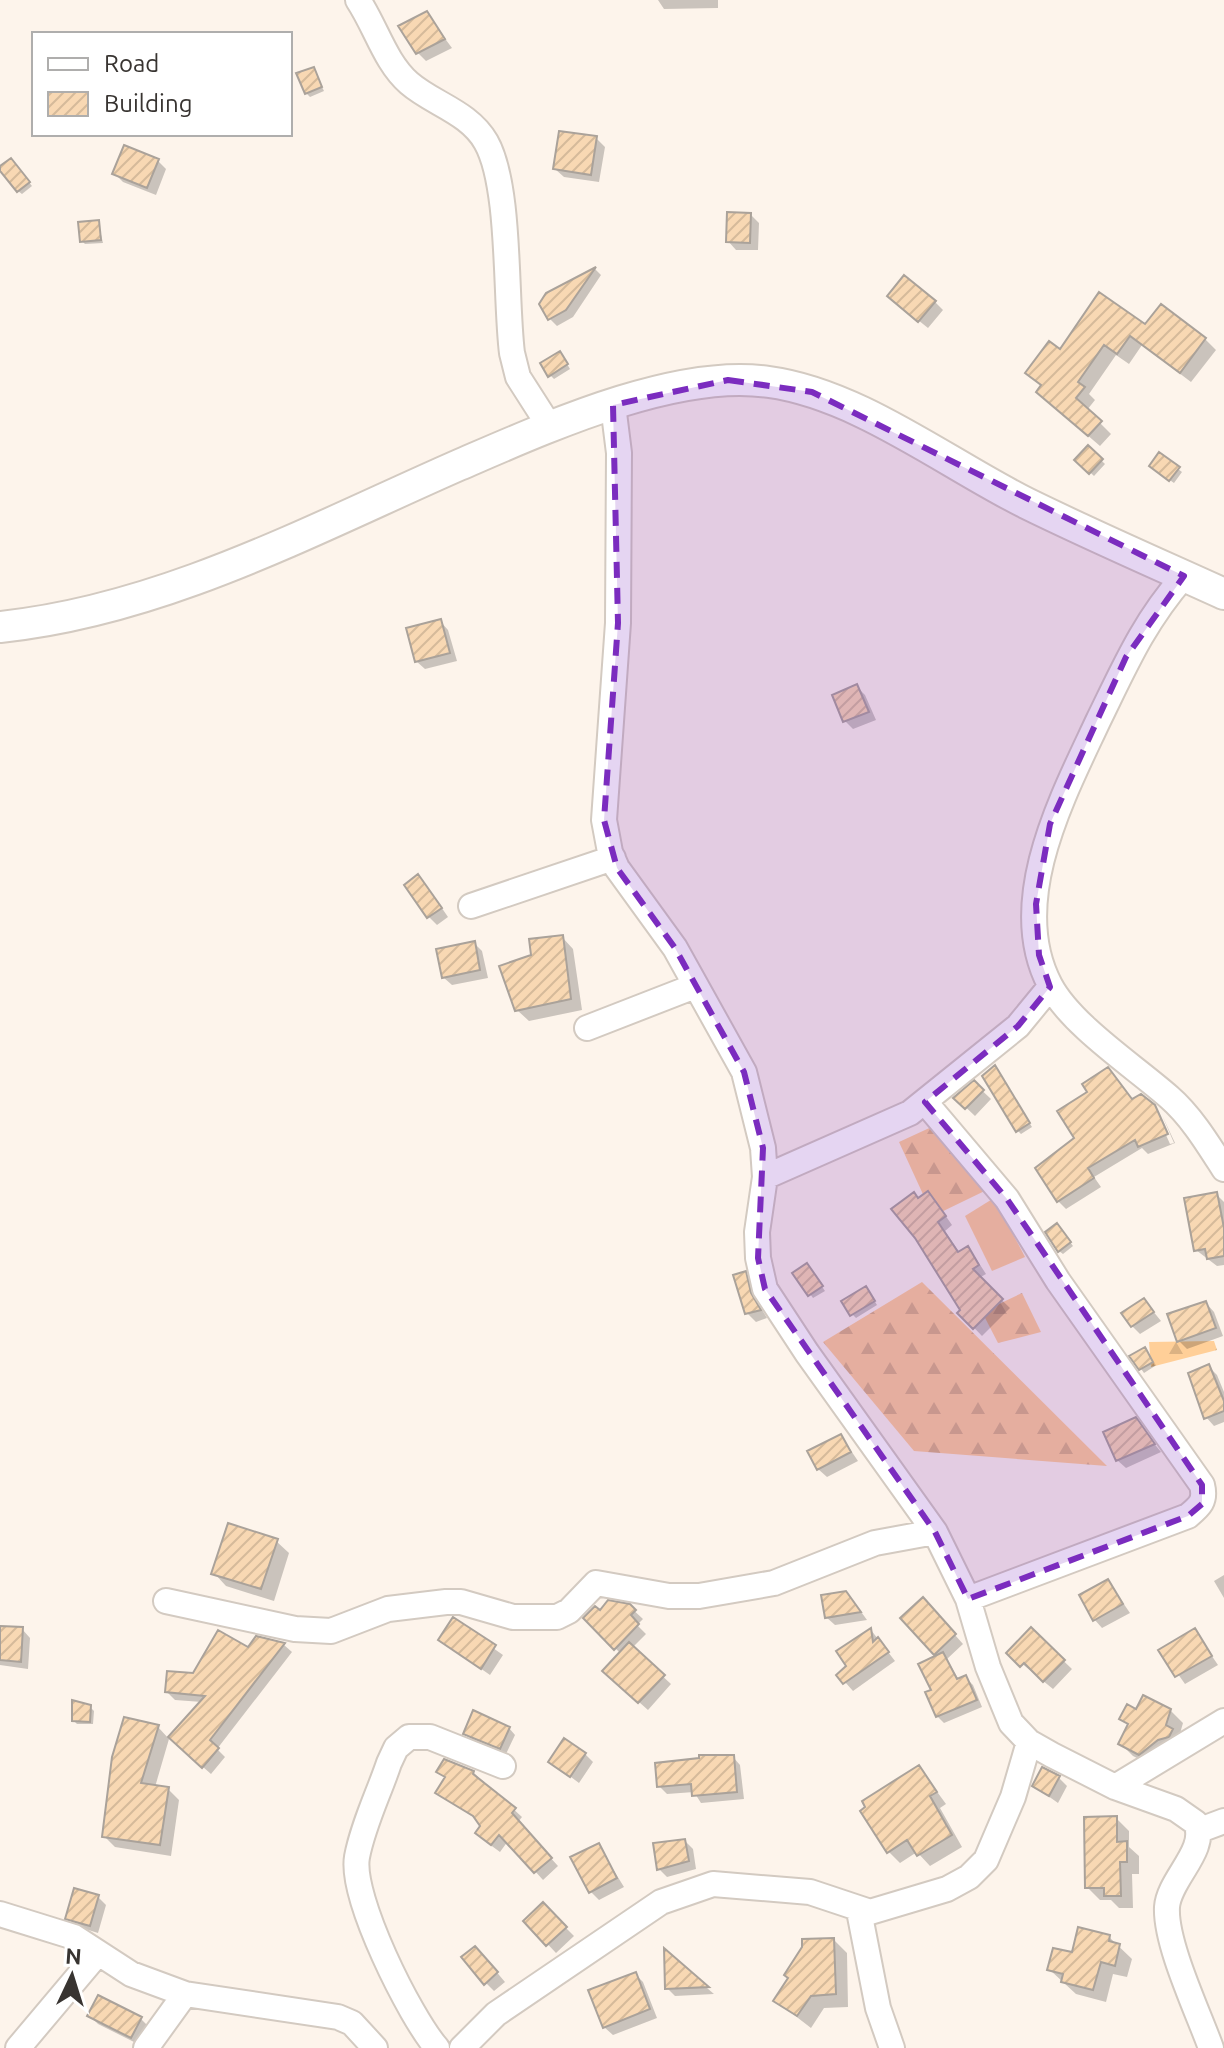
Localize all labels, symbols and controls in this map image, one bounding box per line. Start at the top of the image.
legend [32,32,292,136]
text: Road [104,50,159,77]
text: Building [104,90,192,117]
north arrow [32,1936,112,2016]
text: N [64,1943,82,1969]

